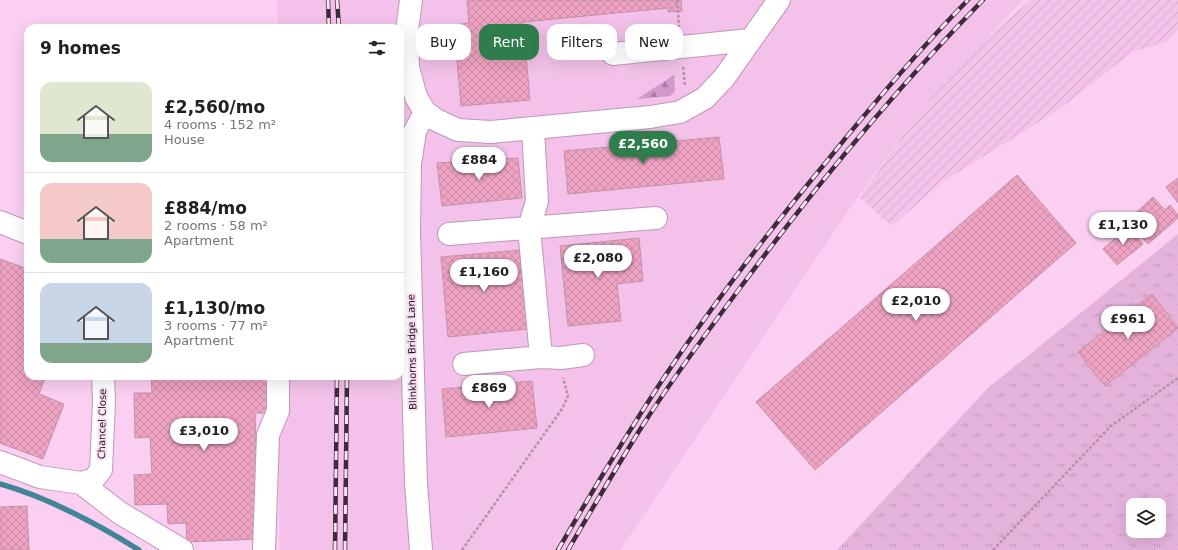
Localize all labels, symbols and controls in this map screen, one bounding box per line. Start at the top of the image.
chip: Buy [416,24,471,60]
chip: Rent [479,24,539,60]
chip: Filters [547,24,617,60]
chip: New [625,24,683,60]
icon: filters [366,37,388,59]
text: 9 homes [40,38,121,58]
text: £2,560/mo [164,97,265,117]
icon: home [72,98,120,146]
text: 4 rooms · 152 m² [164,117,276,132]
pin: £2,560 [610,131,676,165]
text: House [164,132,205,147]
text: £2,560 [618,136,668,151]
pin: £884 [455,147,503,181]
text: £884 [461,152,497,167]
text: £884/mo [164,198,247,218]
icon: home [72,199,120,247]
pin: £1,130 [1090,212,1156,246]
text: £1,130 [1098,217,1148,232]
text: 2 rooms · 58 m² [164,218,268,233]
text: Apartment [164,233,234,248]
pin: £2,080 [565,245,631,279]
text: £2,080 [573,250,623,265]
pin: £1,160 [451,259,517,293]
text: £1,160 [459,264,509,279]
pin: £2,010 [883,288,949,322]
text: £2,010 [891,293,941,308]
street label: Blinkhorns Bridge Lane [405,294,419,410]
text: £1,130/mo [164,298,265,318]
icon: home [72,299,120,347]
pin: £961 [1104,306,1152,340]
text: £961 [1110,311,1146,326]
text: 3 rooms · 77 m² [164,318,268,333]
text: Apartment [164,333,234,348]
pin: £869 [465,375,513,409]
text: £869 [471,380,507,395]
street label: Chancel Close [96,389,108,459]
pin: £3,010 [171,418,237,452]
text: £3,010 [179,423,229,438]
map controls [1126,498,1166,538]
button: layers [1126,498,1166,538]

